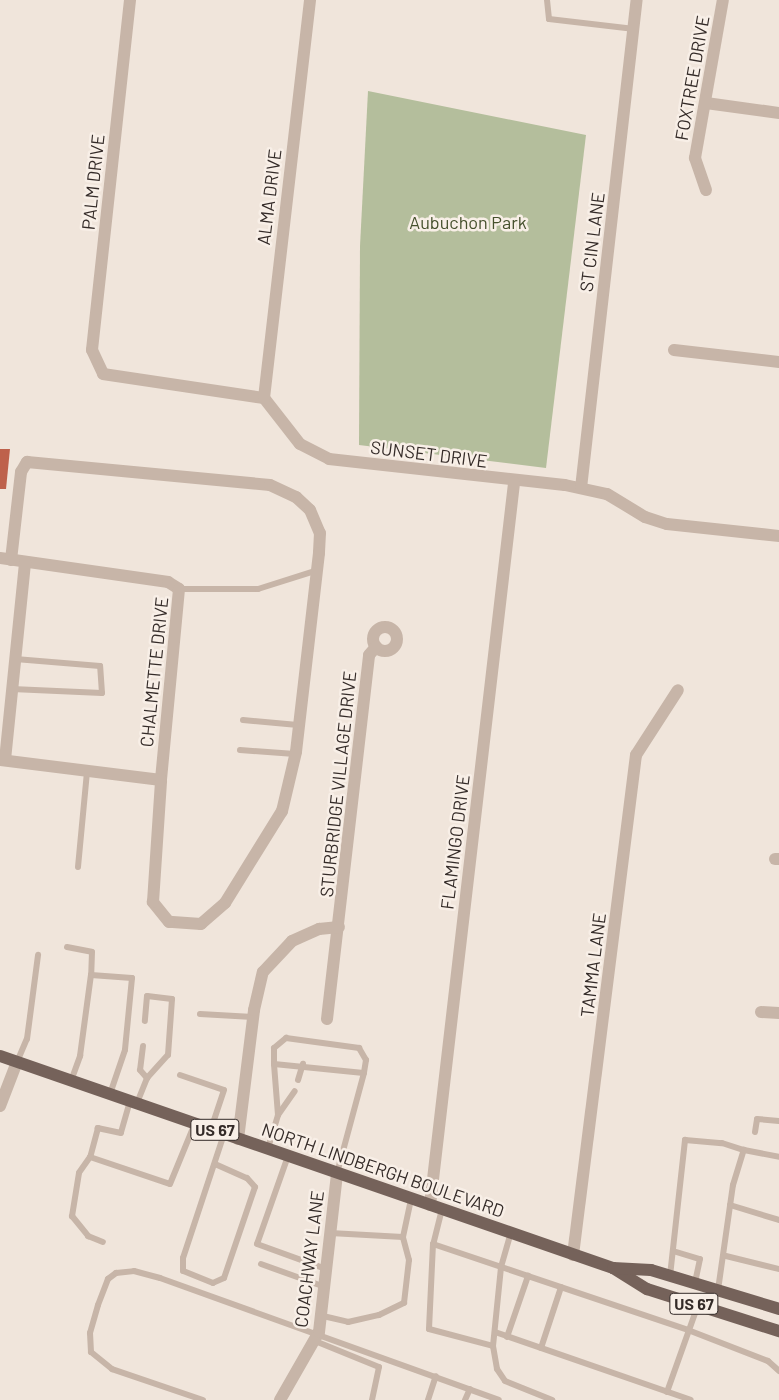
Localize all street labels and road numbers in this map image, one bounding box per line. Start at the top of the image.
street label: FOXTREE DRIVE [670,14,714,142]
street label: PALM DRIVE [77,133,109,231]
street label: ALMA DRIVE [252,148,286,246]
street label: ST CIN LANE [575,191,609,293]
street label: SUNSET DRIVE [369,436,489,472]
street label: CHALMETTE DRIVE [135,596,173,748]
street label: STURBRIDGE VILLAGE DRIVE [315,670,361,898]
street label: FLAMINGO DRIVE [436,773,474,911]
street label: TAMMA LANE [576,912,610,1018]
road number: US 67 [190,1116,240,1144]
street label: NORTH LINDBERGH BOULEVARD [259,1118,507,1222]
street label: COACHWAY LANE [290,1189,328,1329]
road number: US 67 [669,1290,719,1318]

